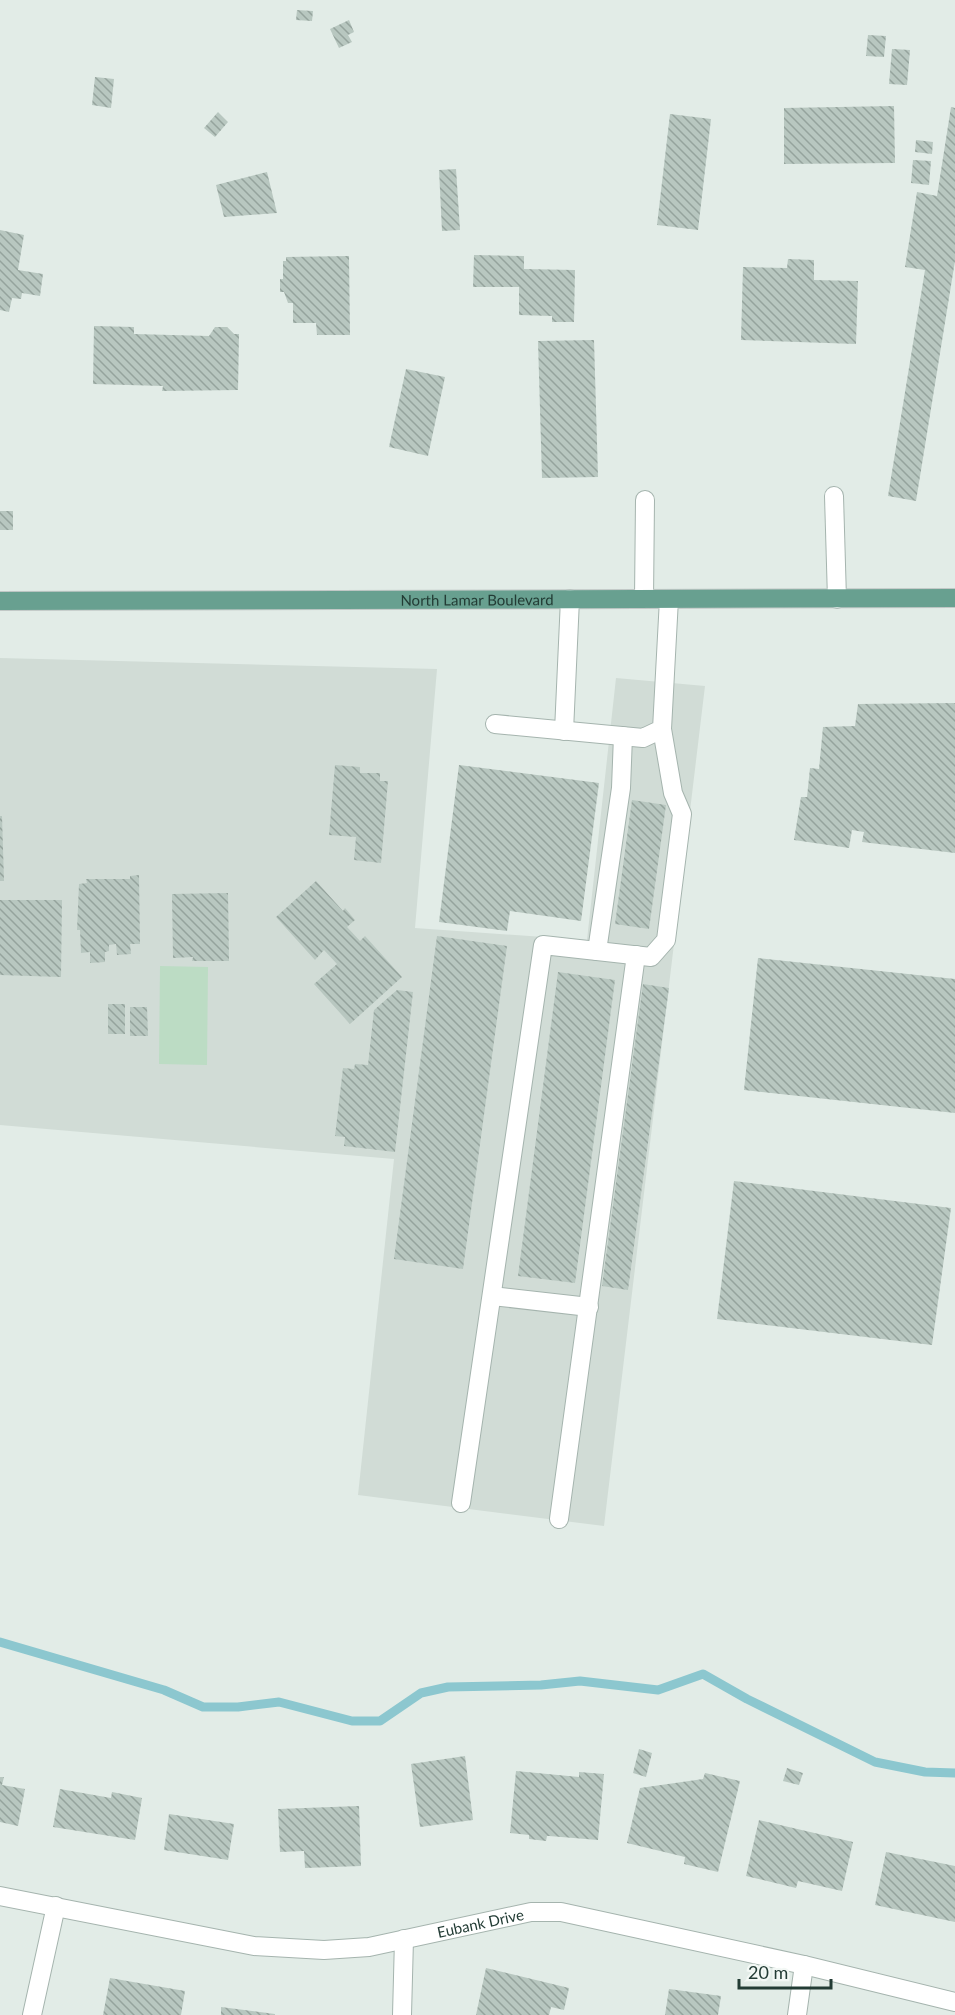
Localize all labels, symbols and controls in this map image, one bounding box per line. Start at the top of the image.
street label: North Lamar Boulevard [400,590,554,609]
street label: Eubank Drive [435,1905,525,1941]
scale bar [739,1952,830,1990]
text: 20 m [748,1961,788,1983]

